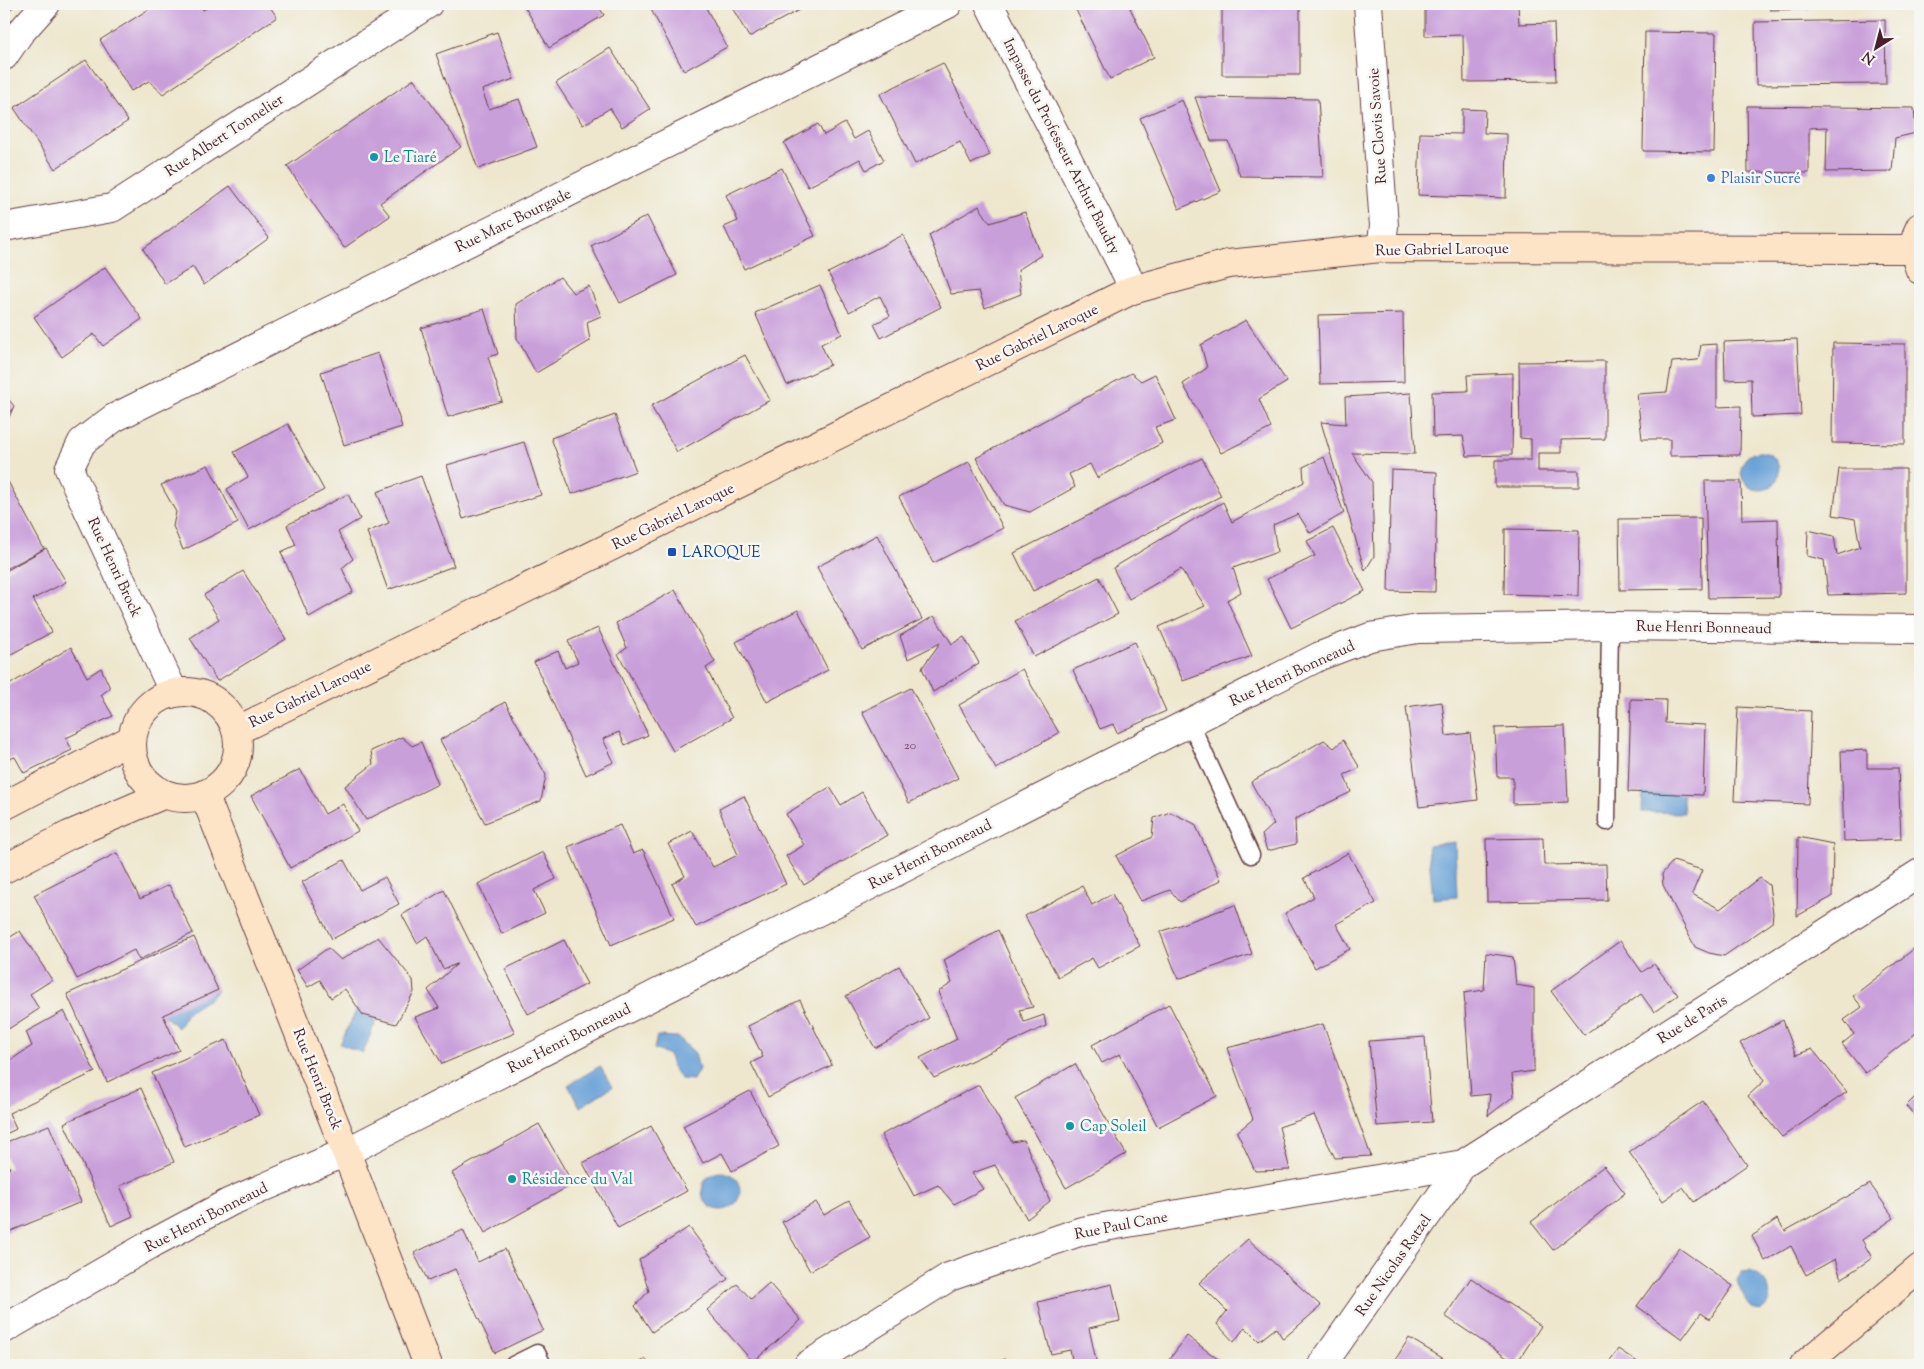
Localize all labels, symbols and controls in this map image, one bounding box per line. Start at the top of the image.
north arrow [1852,22,1902,72]
street label: Impasse du Professeur Arthur Baudry [997,35,1125,259]
text: N [1859,46,1880,68]
street label: Rue Clovis Savoie [1364,67,1393,185]
street label: Rue Albert Tonnelier [161,90,289,183]
place label: Le Tiaré [384,148,437,169]
marker: Le Tiaré [368,151,380,163]
place label: Plaisir Sucré [1721,169,1801,190]
marker: Plaisir Sucré [1705,172,1717,184]
street label: Rue Marc Bourgade [452,184,575,259]
street label: Rue Gabriel Laroque [1375,239,1509,262]
street label: Rue Gabriel Laroque [973,300,1102,377]
street label: Rue Gabriel Laroque [609,479,738,556]
street label: Rue Henri Brock [81,514,146,621]
place label: LAROQUE [682,543,760,564]
marker: LAROQUE [666,546,678,558]
street label: Rue Henri Bonneaud [1636,617,1773,640]
street label: Rue Henri Bonneaud [1227,636,1359,713]
street label: Rue Gabriel Laroque [246,657,375,734]
house number: 20 [904,737,916,755]
street label: Rue Henri Bonneaud [865,815,996,896]
street label: Rue de Paris [1654,991,1732,1050]
street label: Rue Henri Bonneaud [504,999,635,1080]
street label: Rue Henri Brock [287,1026,347,1134]
place label: Cap Soleil [1080,1117,1147,1138]
marker: Cap Soleil [1064,1120,1076,1132]
place label: Résidence du Val [522,1170,633,1191]
marker: Résidence du Val [506,1173,518,1185]
street label: Rue Henri Bonneaud [141,1178,272,1259]
street label: Rue Paul Cane [1073,1207,1170,1246]
street label: Rue Nicolas Ratzel [1351,1211,1437,1321]

